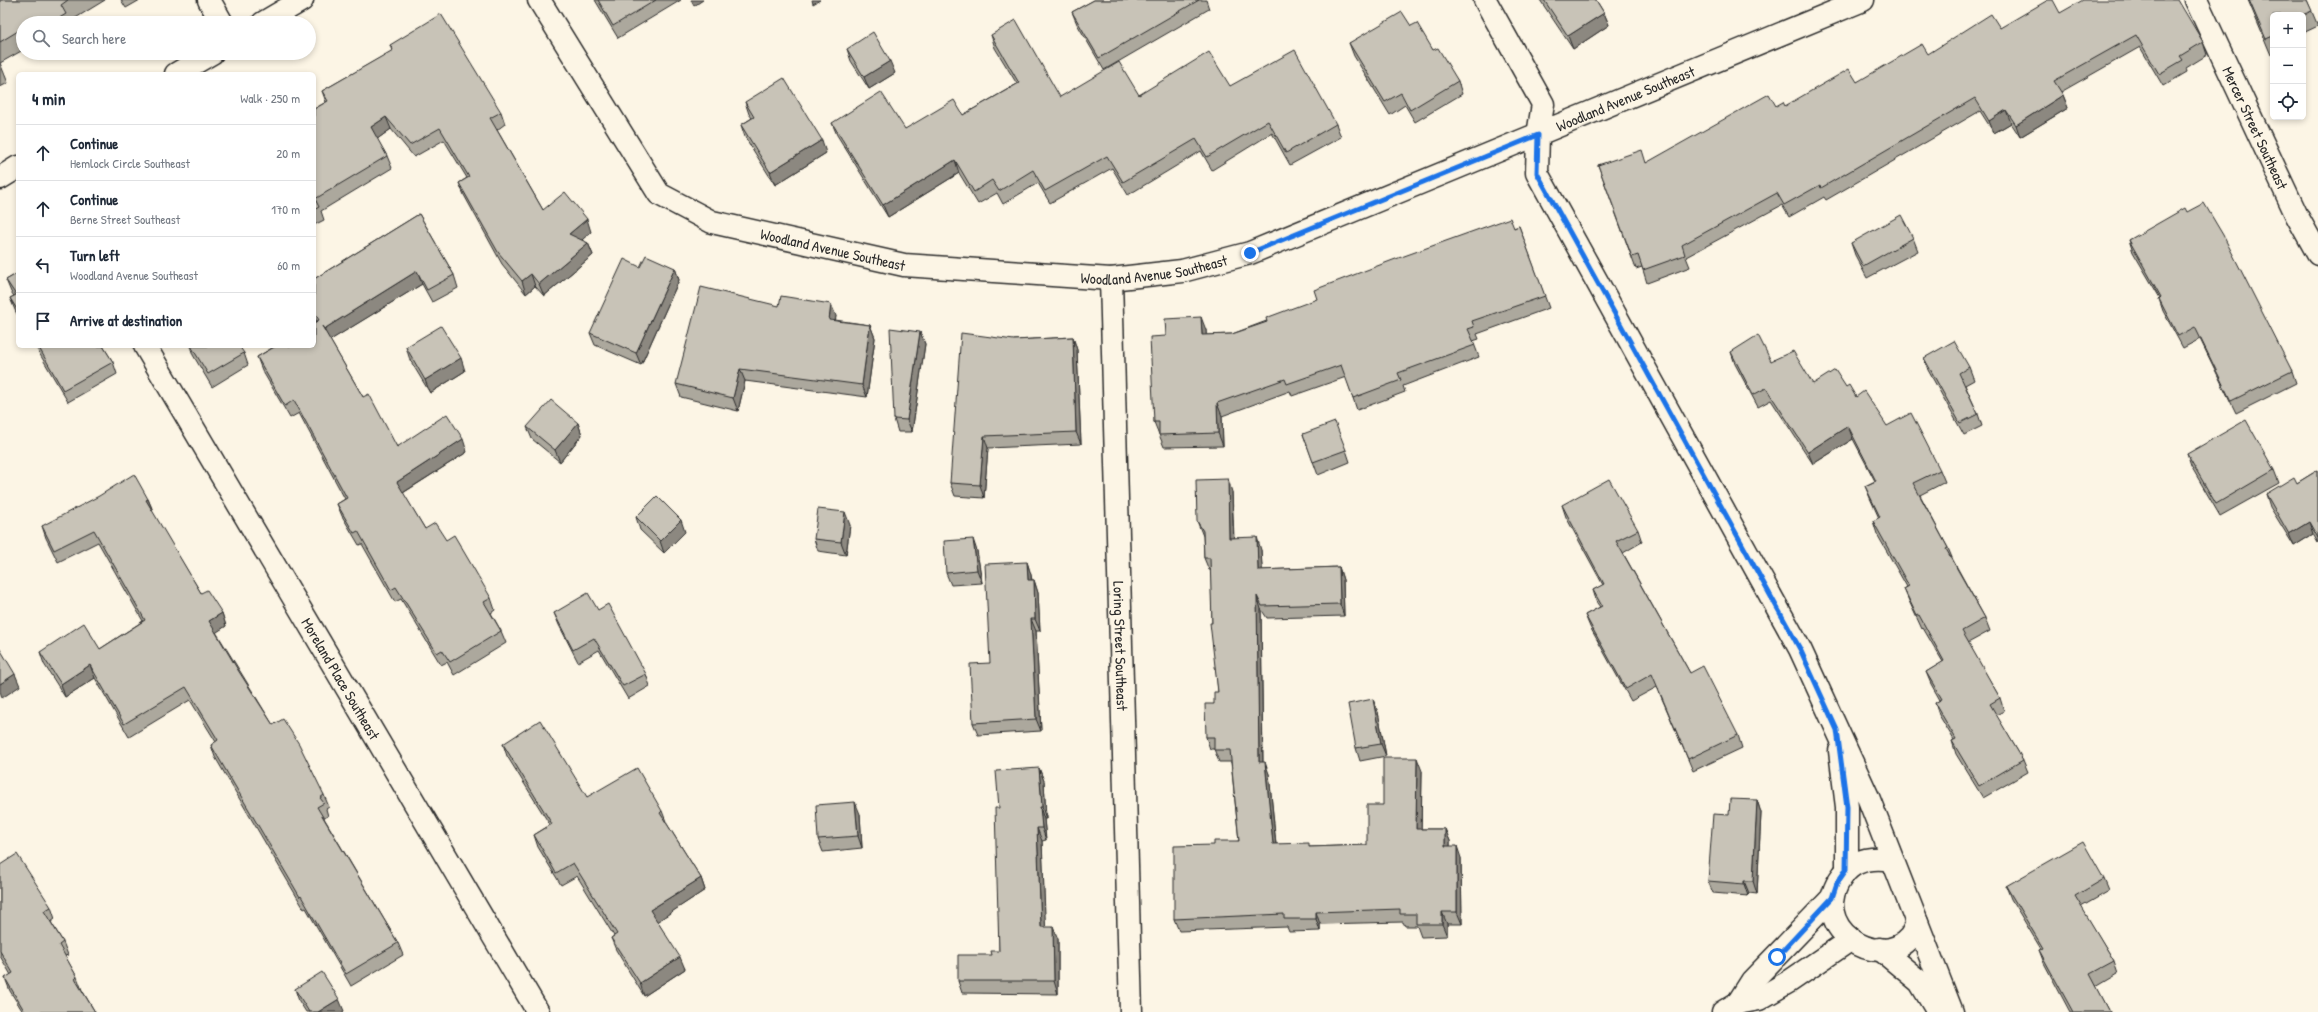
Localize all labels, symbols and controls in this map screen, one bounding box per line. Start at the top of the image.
map controls [2270,12,2306,120]
button: + [2270,12,2306,48]
search box [16,16,316,60]
icon: search [30,27,52,49]
text: Search here [62,28,126,49]
button: − [2270,48,2306,84]
street label: Woodland Avenue Southeast [1553,60,1698,136]
street label: Mercer Street Southeast [2218,63,2294,193]
button: locate [2270,84,2306,120]
text: 4 min [32,87,65,110]
text: Walk · 250 m [240,89,300,107]
text: Continue [70,133,118,154]
icon: ahead [32,142,54,164]
text: 20 m [276,144,300,162]
text: Hemlock Circle Southeast [70,154,190,172]
text: Continue [70,189,118,210]
icon: ahead [32,198,54,220]
text: 170 m [271,200,300,218]
text: Berne Street Southeast [70,210,180,228]
street label: Woodland Avenue Southeast [758,223,908,276]
route end [1241,244,1259,262]
text: Turn left [70,245,120,266]
street label: Woodland Avenue Southeast [1080,249,1230,290]
icon: left [32,254,54,276]
text: 60 m [277,256,300,274]
text: Woodland Avenue Southeast [70,266,198,284]
icon: arrive [32,310,54,332]
text: Arrive at destination [70,310,182,331]
street label: Loring Street Southeast [1109,581,1133,712]
street label: Moreland Place Southeast [297,614,386,744]
route start [1768,948,1786,966]

